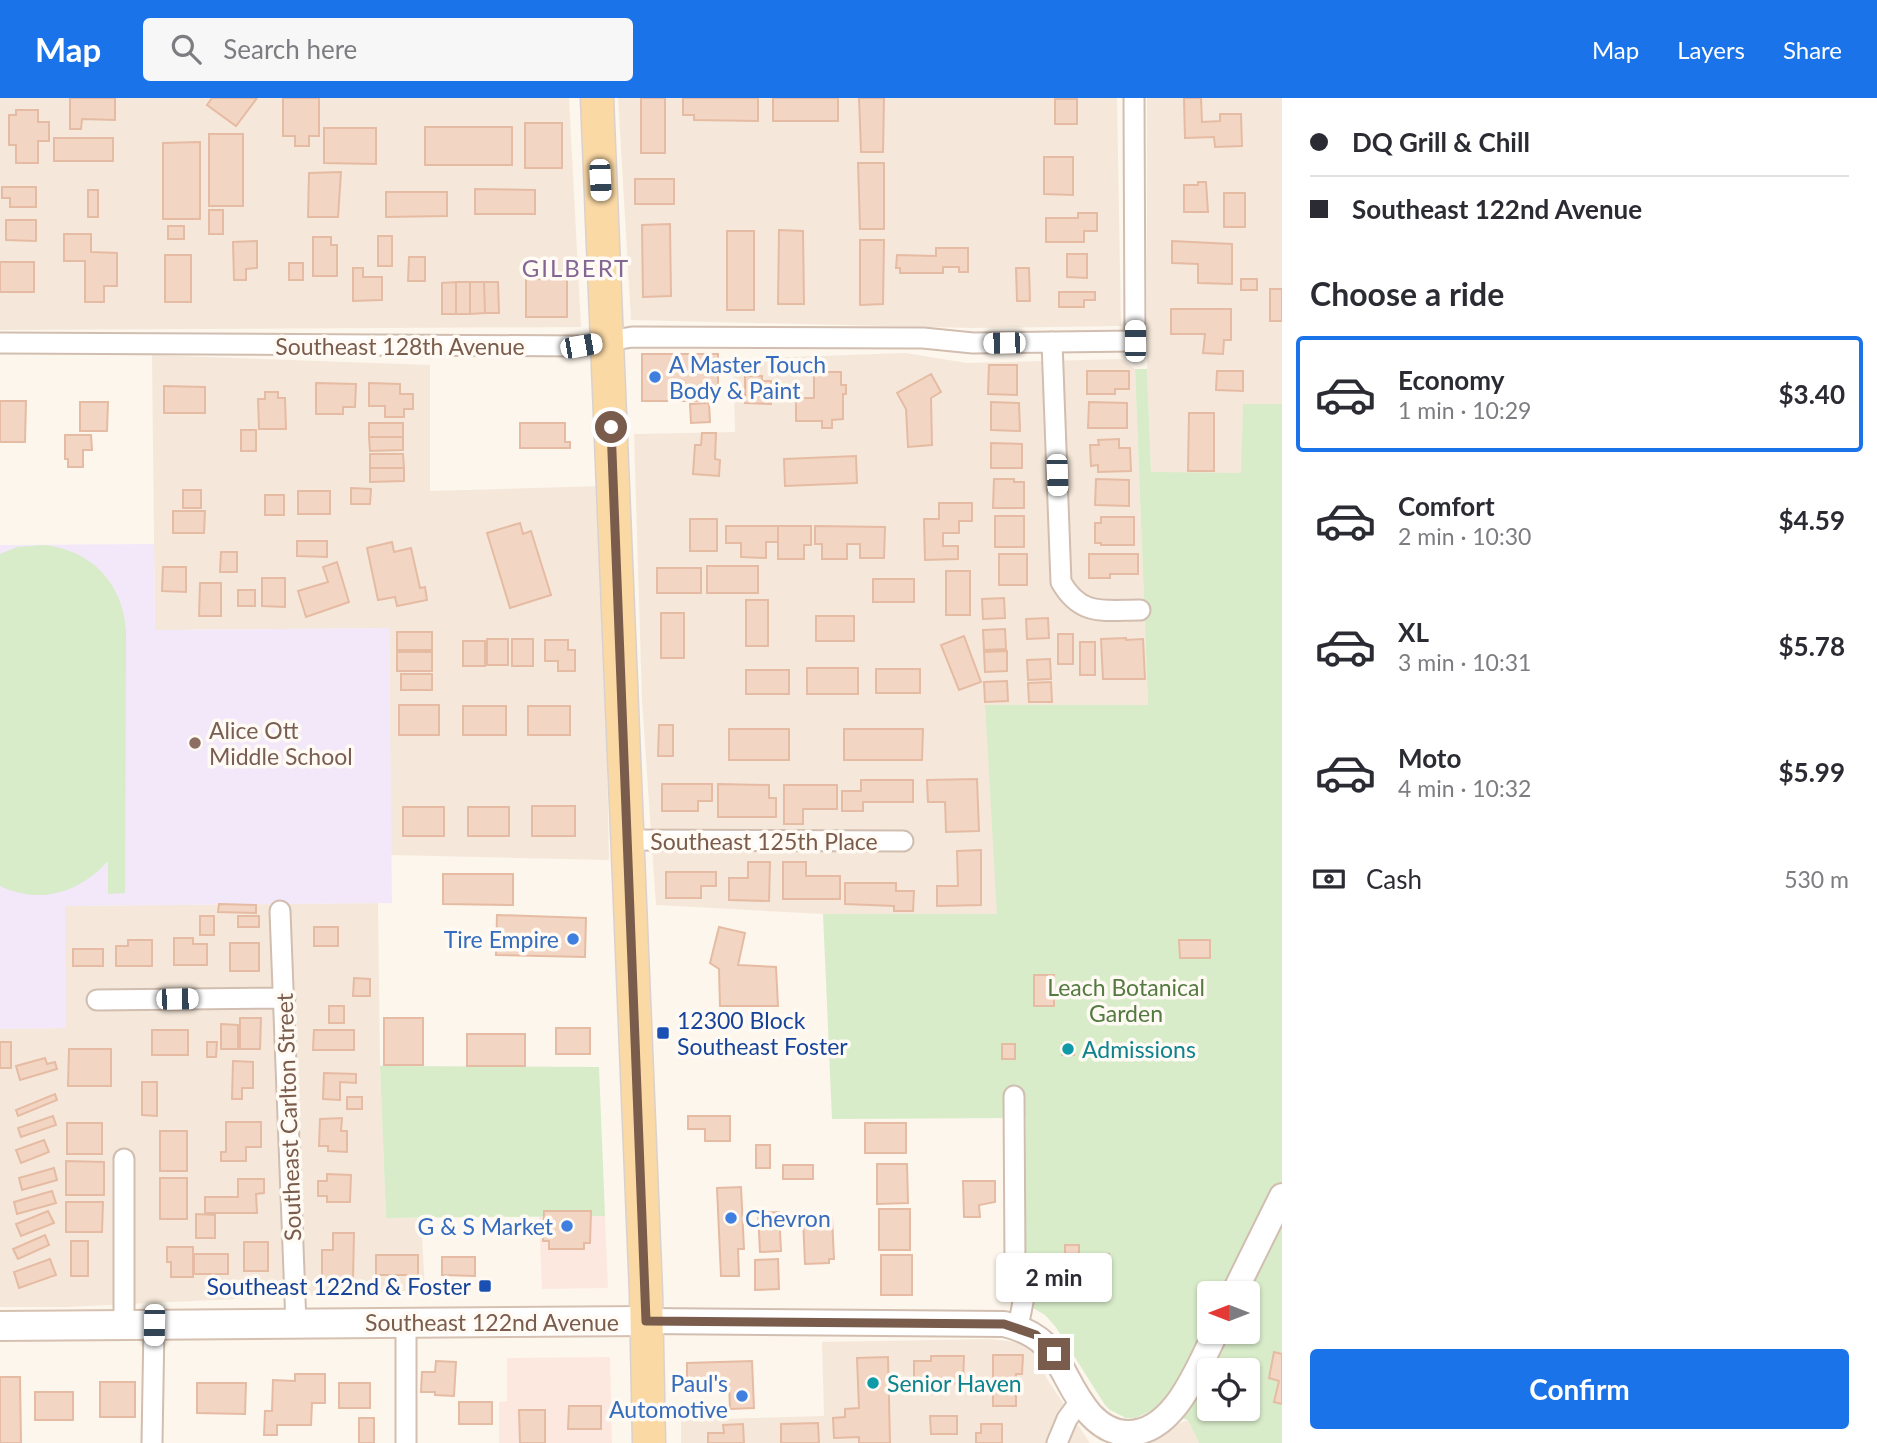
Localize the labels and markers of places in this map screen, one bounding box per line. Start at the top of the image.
place label: A Master Touch Body & Paint [669,350,826,404]
marker: A Master Touch Body & Paint [647,369,663,385]
place label: Alice Ott Middle School [209,716,353,770]
marker: Alice Ott Middle School [187,735,203,751]
place label: Tire Empire [444,925,559,953]
marker: Tire Empire [565,931,581,947]
place label: 12300 Block Southeast Foster [677,1006,848,1060]
marker: 12300 Block Southeast Foster [655,1025,671,1041]
place label: Admissions [1082,1035,1196,1063]
marker: Admissions [1060,1041,1076,1057]
place label: Chevron [745,1204,831,1232]
marker: Chevron [723,1210,739,1226]
place label: G & S Market [418,1212,554,1240]
marker: G & S Market [559,1218,575,1234]
place label: Southeast 122nd & Foster [206,1272,472,1300]
marker: Southeast 122nd & Foster [477,1278,493,1294]
place label: Paul's Automotive [609,1369,728,1423]
place label: Senior Haven [887,1369,1022,1397]
marker: Senior Haven [865,1375,881,1391]
marker: Paul's Automotive [734,1388,750,1404]

